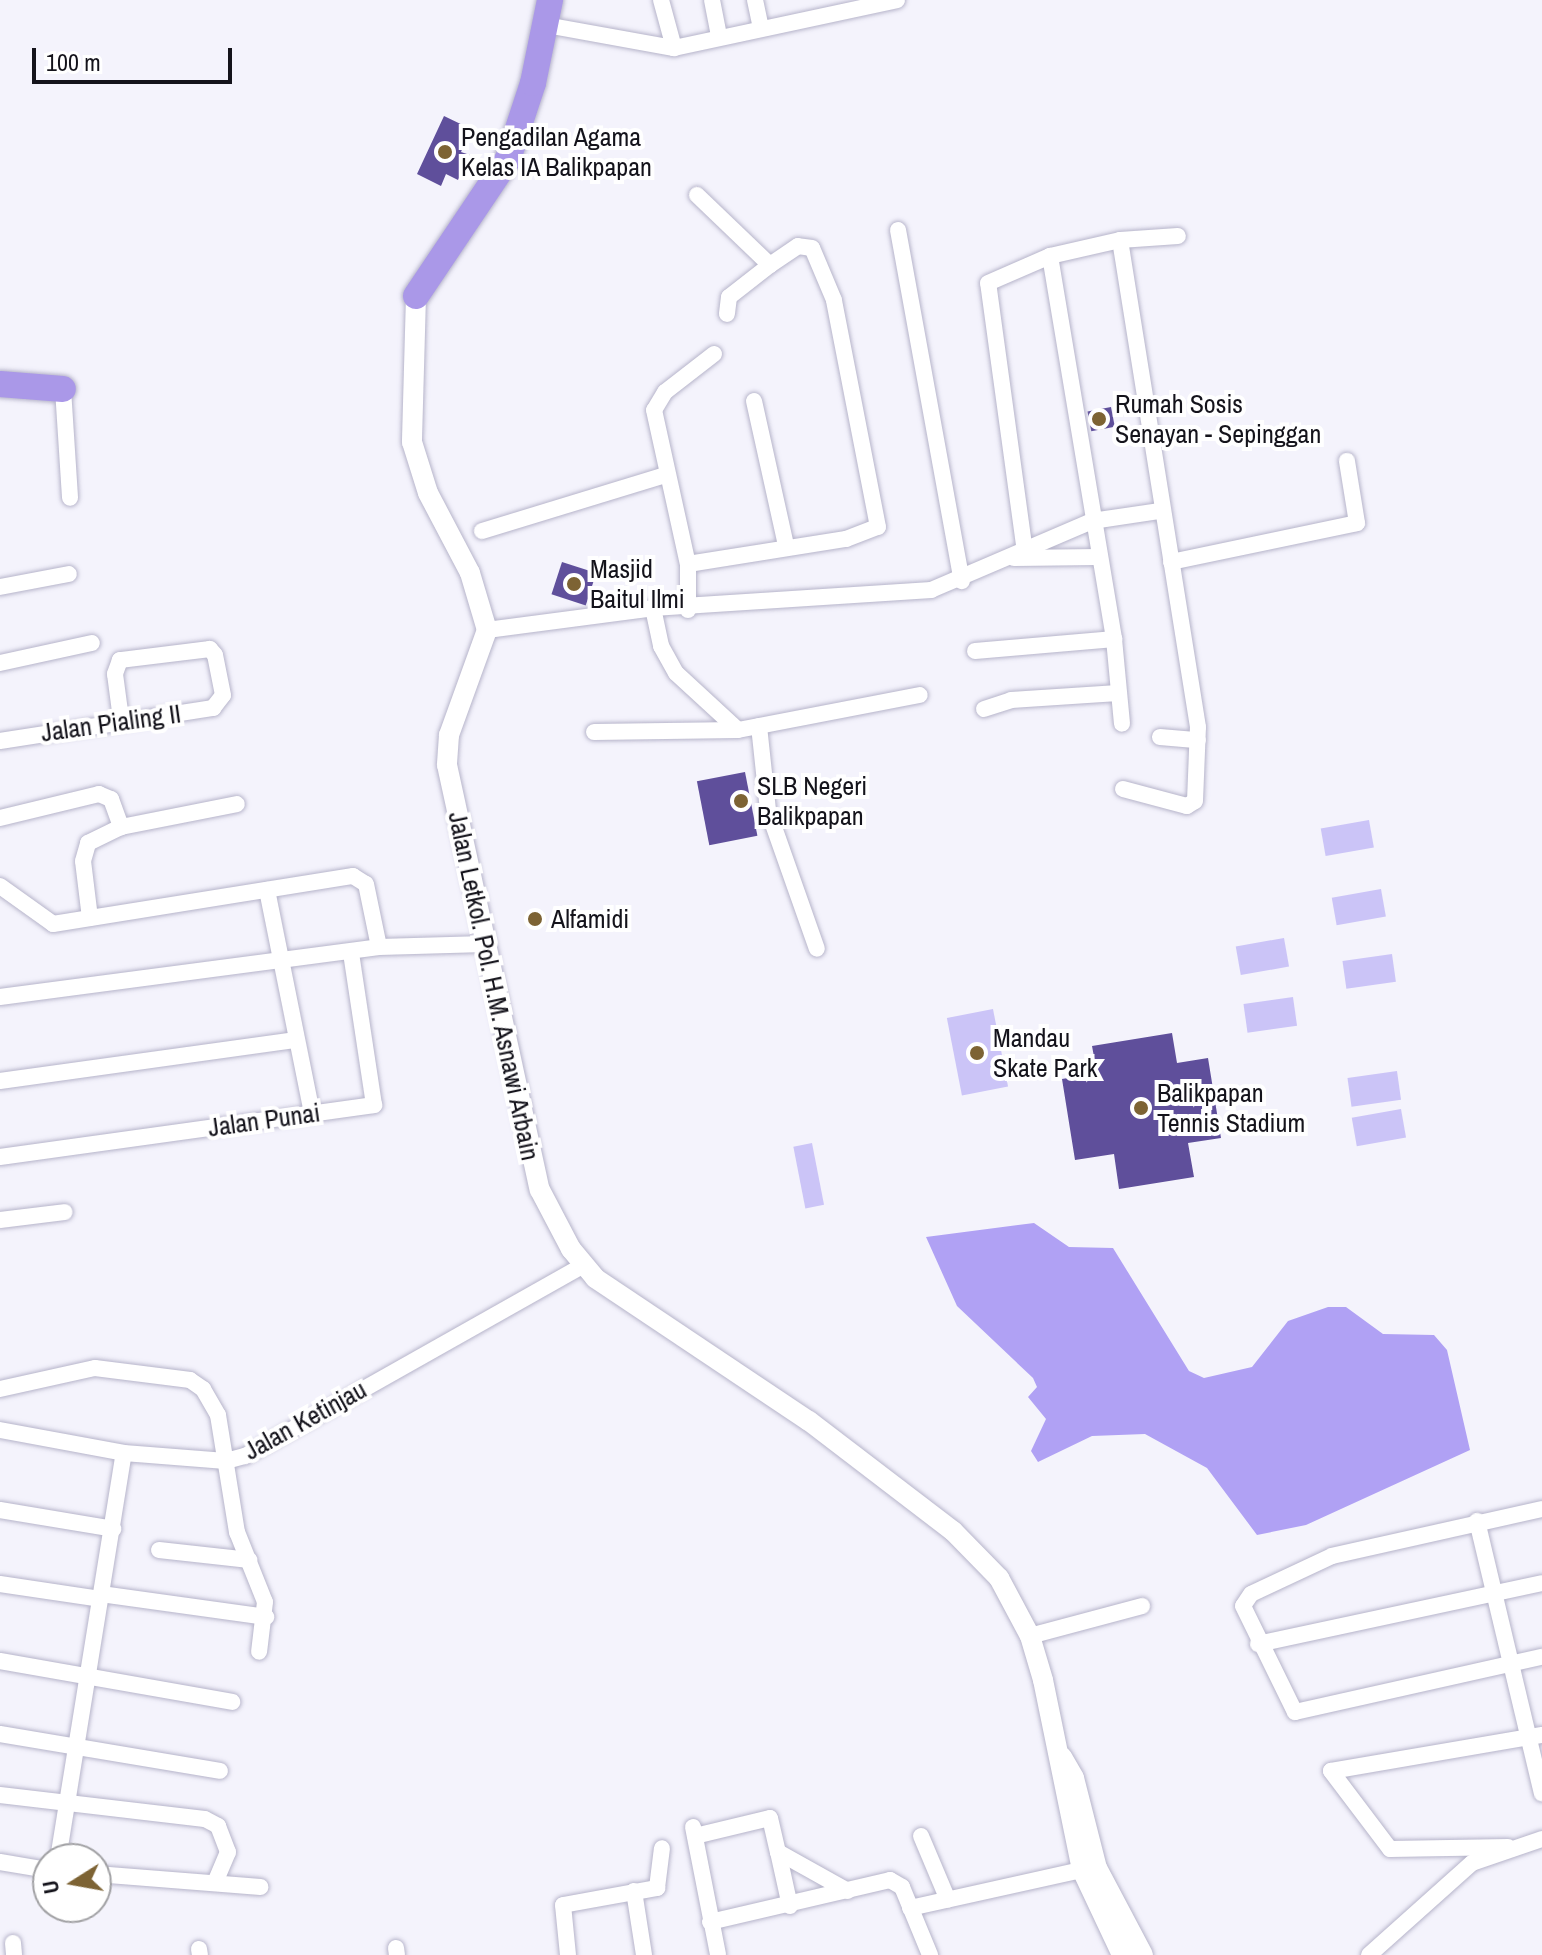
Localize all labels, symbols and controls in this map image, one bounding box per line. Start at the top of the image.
scale bar [36,32,236,82]
text: 100 m [46,46,101,78]
place label: Pengadilan Agama Kelas IA Balikpapan [461,121,653,182]
marker: Pengadilan Agama Kelas IA Balikpapan [436,143,454,161]
place label: Rumah Sosis Senayan - Sepinggan [1115,388,1321,450]
marker: Rumah Sosis Senayan - Sepinggan [1090,410,1108,428]
place label: Masjid Baitul Ilmi [590,553,685,614]
marker: Masjid Baitul Ilmi [565,575,583,593]
street label: Jalan Pialing II [39,698,183,748]
place label: SLB Negeri Balikpapan [757,770,867,832]
marker: SLB Negeri Balikpapan [732,792,750,810]
street label: Jalan Letkol. Pol. H.M. Asnawi Arbain [442,808,546,1164]
place label: Alfamidi [551,903,629,935]
marker: Alfamidi [526,910,544,928]
place label: Mandau Skate Park [993,1022,1097,1084]
marker: Mandau Skate Park [968,1044,986,1062]
place label: Balikpapan Tennis Stadium [1157,1077,1305,1138]
street label: Jalan Punai [206,1097,322,1143]
marker: Balikpapan Tennis Stadium [1132,1099,1150,1117]
street label: Jalan Ketinjau [238,1374,372,1466]
north arrow [32,1843,112,1923]
text: U [34,1878,66,1896]

